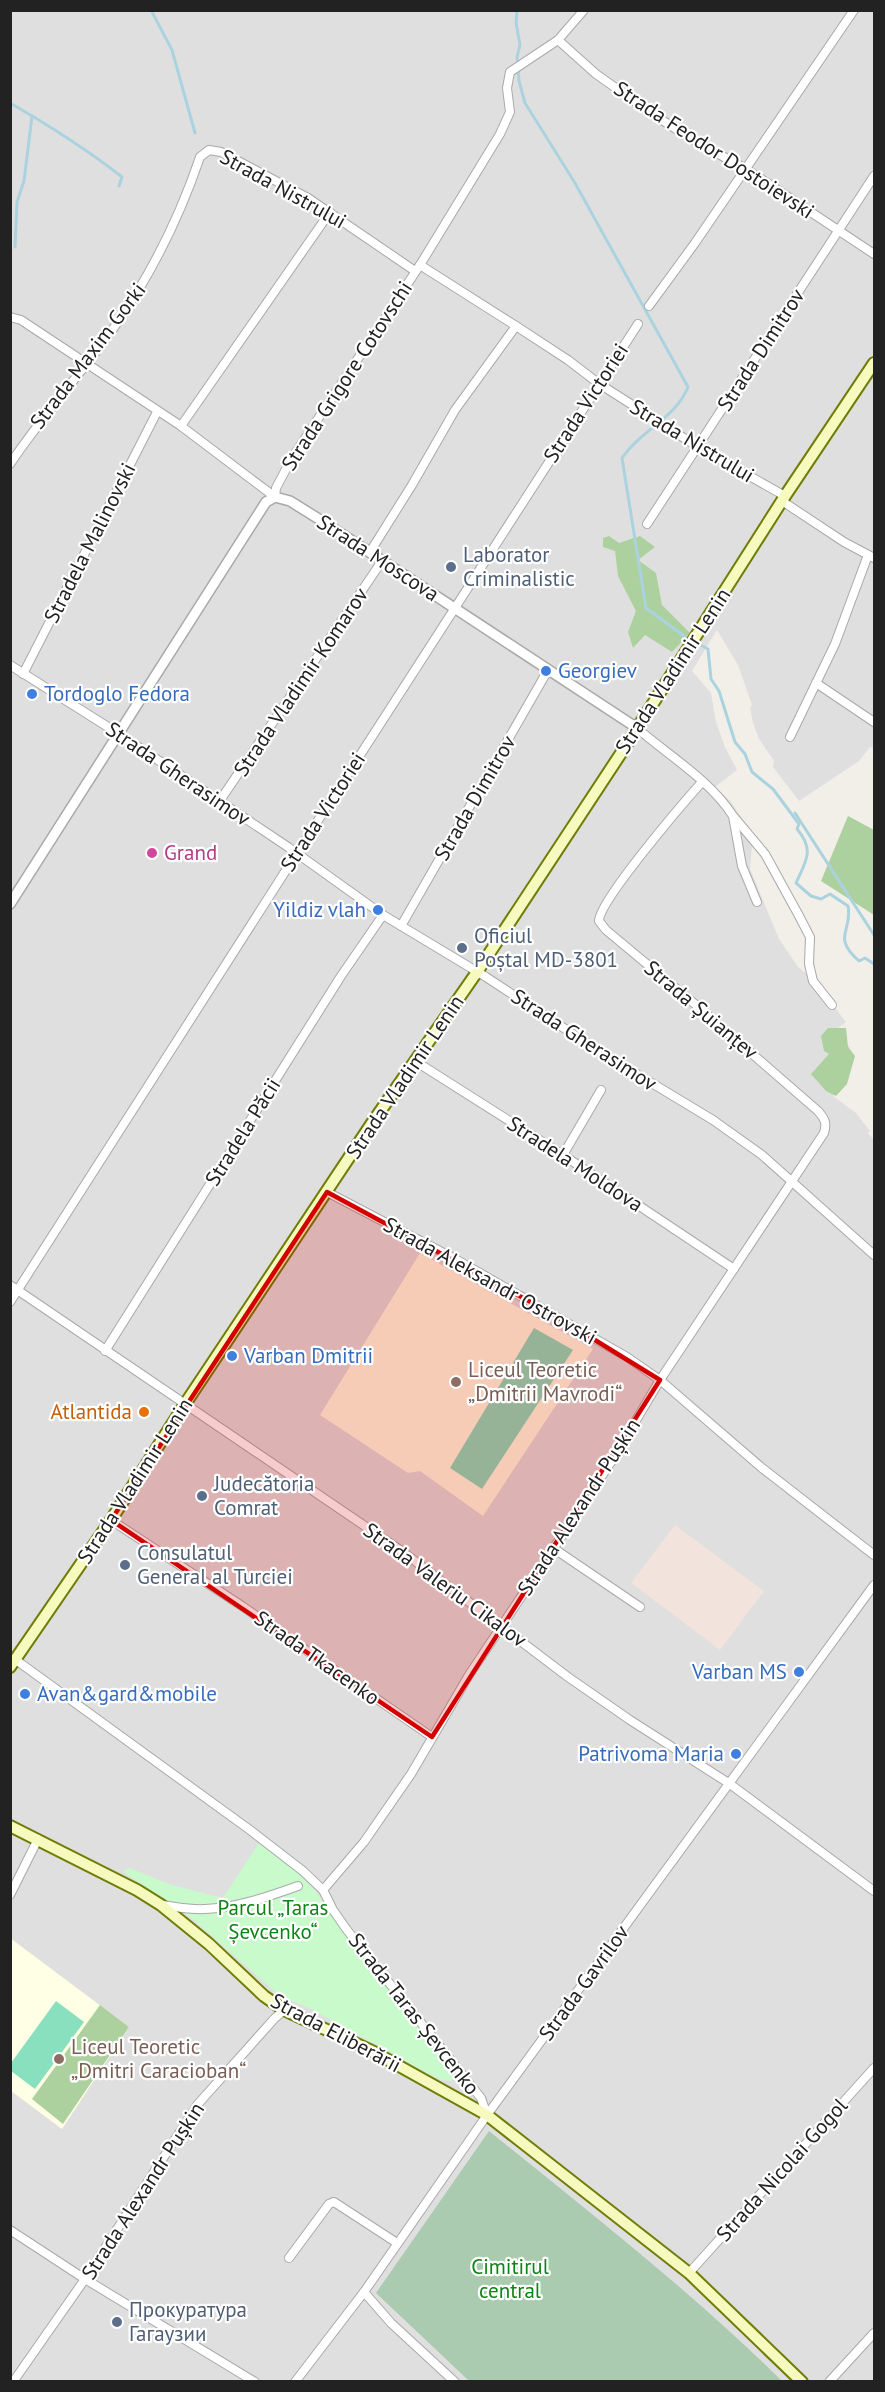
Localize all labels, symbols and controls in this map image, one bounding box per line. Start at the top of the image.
street label: Strada Feodor Dostoievski [609,75,820,224]
street label: Strada Nistrului [215,143,351,234]
street label: Strada Grigore Cotovschi [275,276,418,476]
street label: Strada Maxim Gorki [24,277,151,434]
street label: Strada Dimitrov [711,283,810,416]
street label: Strada Victoriei [537,338,634,467]
street label: Strada Nistrului [625,393,759,488]
street label: Stradela Malinovski [38,458,142,627]
street label: Strada Moscova [312,508,444,607]
place label: Laborator Criminalistic [463,541,575,592]
marker: Laborator Criminalistic [444,560,458,574]
street label: Strada Vladimir Komarov [227,582,374,781]
street label: Strada Vladimir Lenin [609,583,736,759]
place label: Georgiev [558,657,637,684]
marker: Georgiev [539,664,553,678]
place label: Tordoglo Fedora [44,680,190,707]
marker: Tordoglo Fedora [25,687,39,701]
street label: Strada Gherasimov [101,715,256,832]
street label: Strada Dimitrov [428,730,521,865]
street label: Strada Victoriei [274,747,371,876]
place label: Grand [164,839,217,866]
marker: Grand [145,846,159,860]
place label: Yildiz vlah [273,896,366,923]
marker: Yildiz vlah [371,903,385,917]
place label: Oficiul Poștal MD-3801 [474,922,618,973]
marker: Oficiul Poștal MD-3801 [455,941,469,955]
street label: Strada Șuianțev [639,954,764,1065]
street label: Strada Gherasimov [506,982,662,1097]
street label: Strada Vladimir Lenin [340,989,470,1164]
street label: Stradela Păcii [199,1073,286,1191]
street label: Stradela Moldova [502,1110,648,1218]
street label: Strada Aleksandr Ostrovski [379,1211,602,1350]
place label: Varban Dmitrii [243,1342,373,1369]
marker: Varban Dmitrii [225,1349,239,1363]
place label: Liceul Teoretic „Dmitrii Mavrodi“ [468,1356,622,1407]
marker: Liceul Teoretic „Dmitrii Mavrodi“ [449,1375,463,1389]
street label: Strada Vladimir Lenin [71,1393,198,1569]
place label: Atlantida [50,1398,132,1425]
marker: Atlantida [137,1405,151,1419]
street label: Strada Alexandr Pușkin [511,1413,646,1601]
place label: Judecătoria Comrat [213,1470,314,1521]
marker: Judecătoria Comrat [195,1489,209,1503]
street label: Strada Valeriu Cikalov [358,1516,532,1653]
place label: Consulatul General al Turciei [137,1539,293,1590]
marker: Consulatul General al Turciei [118,1558,132,1572]
street label: Strada Tkacenko [249,1604,385,1711]
place label: Varban MS [691,1658,787,1685]
marker: Varban MS [792,1665,806,1679]
place label: Avan&gard&mobile [37,1680,217,1707]
marker: Avan&gard&mobile [18,1687,32,1701]
place label: Patrivoma Maria [578,1740,724,1767]
marker: Patrivoma Maria [729,1747,743,1761]
park label: Parcul „Taras Șevcenko“ [218,1894,328,1945]
street label: Strada Gavrilov [533,1920,635,2046]
street label: Strada Taras Șevcenko [343,1927,486,2100]
street label: Strada Eliberării [266,1987,406,2078]
place label: Liceul Teoretic „Dmitri Caracioban“ [71,2033,246,2084]
marker: Liceul Teoretic „Dmitri Caracioban“ [52,2052,66,2066]
street label: Strada Nicolai Gogol [710,2092,853,2247]
street label: Strada Alexandr Pușkin [75,2097,210,2285]
park label: Cimitirul central [471,2253,549,2304]
place label: Прокуратура Гагаузии [129,2296,247,2347]
marker: Прокуратура Гагаузии [110,2315,124,2329]

